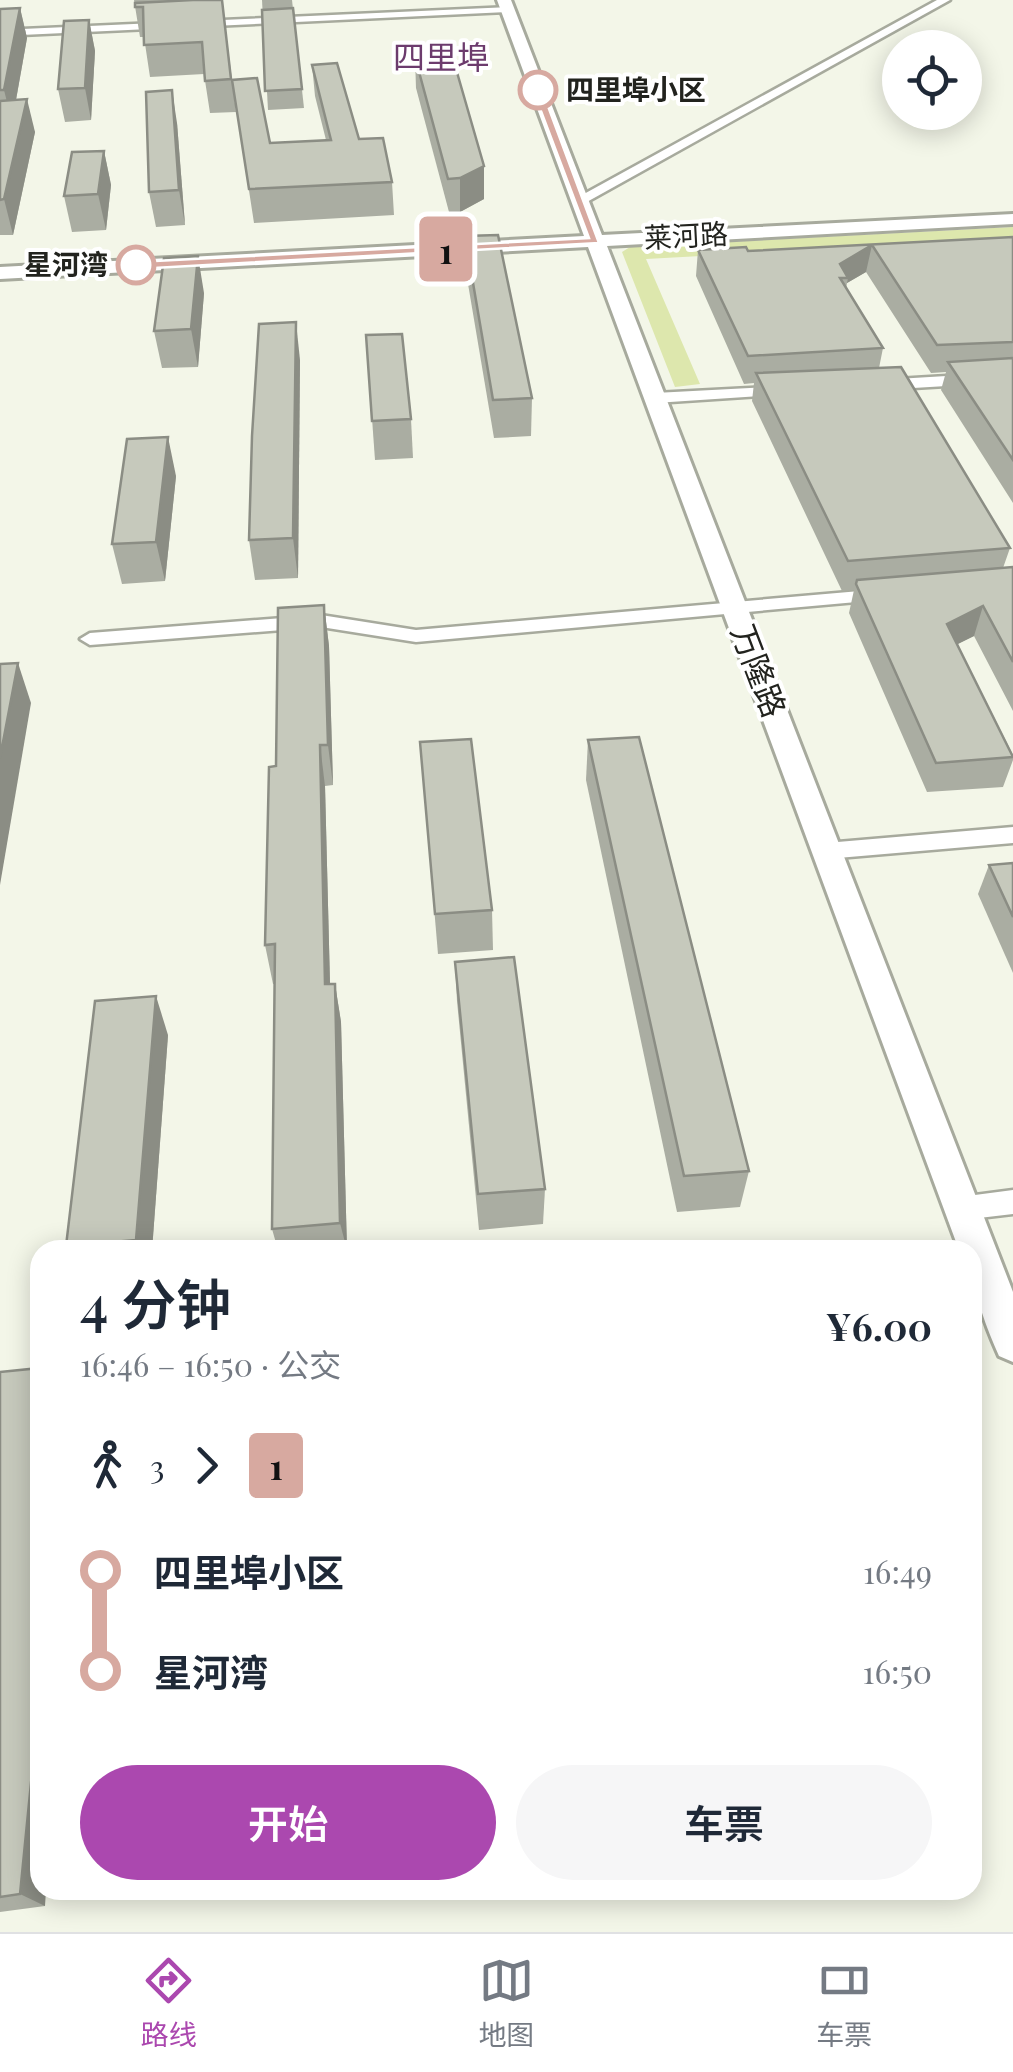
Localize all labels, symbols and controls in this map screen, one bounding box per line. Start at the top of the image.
map controls [882,30,982,130]
button: locate [882,30,982,130]
district label: 四里埠 [393,34,489,77]
place label: 四里埠小区 [566,70,706,107]
marker: 四里埠小区 [519,71,557,109]
street label: 莱河路 [643,214,729,255]
line badge: 1 [414,216,478,282]
text: 1 [439,226,453,273]
place label: 星河湾 [24,245,108,282]
marker: 星河湾 [117,246,155,284]
street label: 万隆路 [723,618,798,723]
text: 4 分钟 [80,1265,231,1339]
text: ¥6.00 [826,1300,932,1351]
text: 16:46 – 16:50 · 公交 [80,1342,341,1385]
icon: walk [80,1438,135,1493]
icon: forward [179,1438,234,1493]
text: 1 [269,1442,283,1489]
text: 3 [150,1444,164,1487]
text: 四里埠小区 [154,1546,344,1597]
text: 16:49 [863,1549,932,1592]
text: 星河湾 [154,1646,268,1697]
text: 16:50 [863,1649,932,1692]
button: 开始 [80,1765,496,1880]
button: 车票 [516,1765,932,1880]
tab: 路线 [141,1953,197,2053]
tab: 地图 [478,1953,534,2053]
tab: 车票 [816,1953,872,2053]

